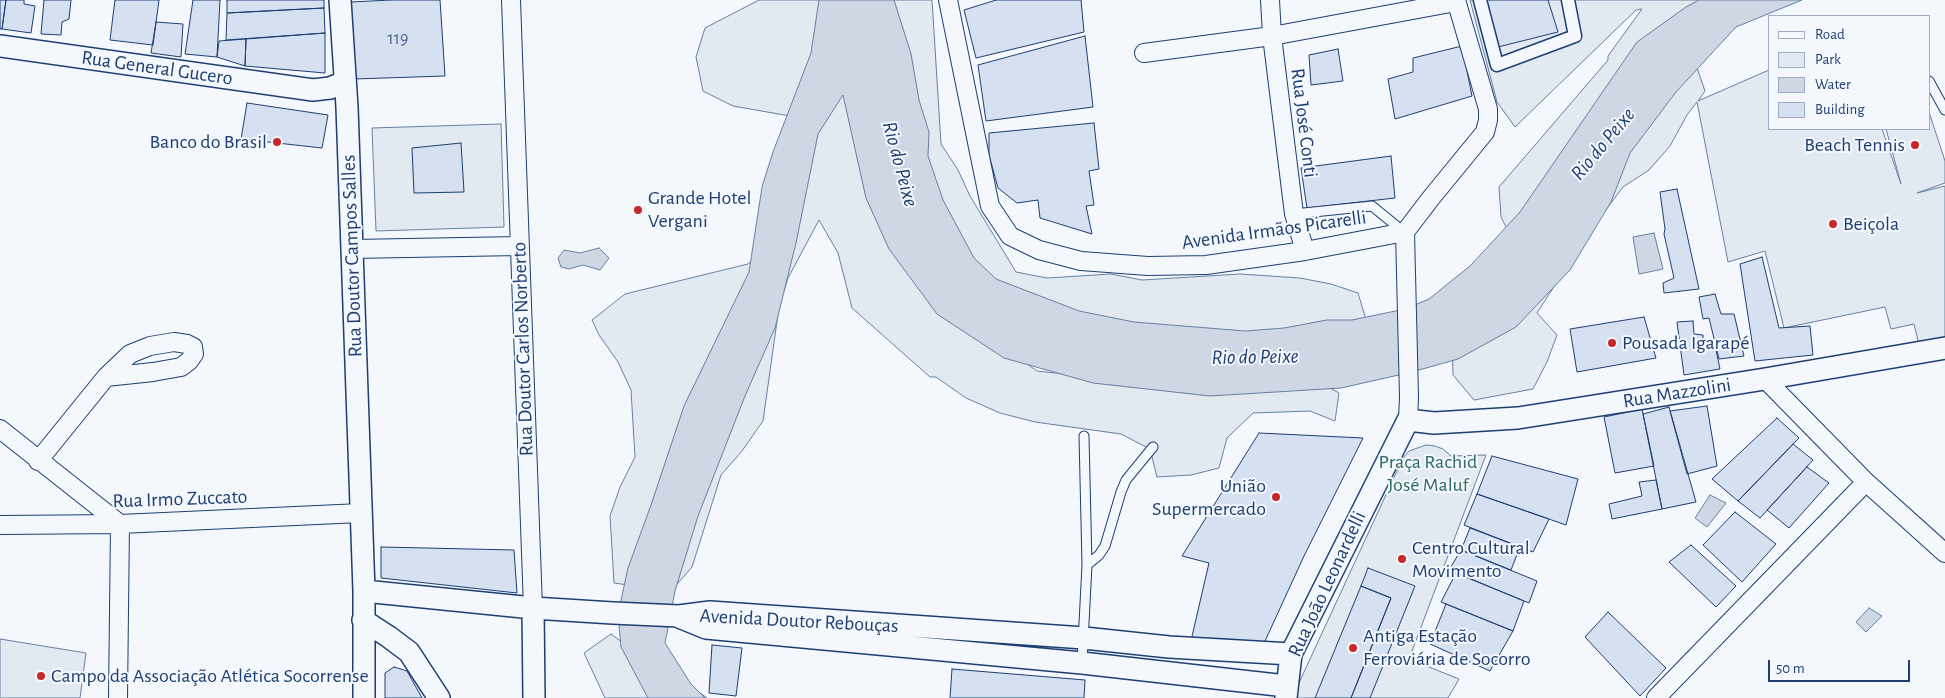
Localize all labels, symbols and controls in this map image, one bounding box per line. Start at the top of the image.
legend [1768,15,1930,130]
text: Road [1815,27,1845,42]
house number: 119 [388,28,408,50]
street label: Rua General Gucero [80,46,234,90]
text: Park [1815,52,1841,67]
street label: Rua José Conti [1285,67,1323,179]
text: Water [1815,77,1851,92]
water label: Rio do Peixe [1565,102,1641,186]
text: Building [1815,102,1865,117]
water label: Rio do Peixe [877,119,923,209]
place label: Banco do Brasil [149,130,267,154]
place label: Beach Tennis [1804,133,1905,157]
marker: Banco do Brasil [271,136,283,148]
marker: Beach Tennis [1909,139,1921,151]
street label: Rua Doutor Campos Salles [336,154,368,358]
place label: Grande Hotel Vergani [648,186,751,233]
marker: Grande Hotel Vergani [632,204,644,216]
street label: Avenida Irmãos Picarelli [1180,205,1368,255]
place label: Beiçola [1843,212,1899,236]
marker: Beiçola [1827,218,1839,230]
street label: Rua Doutor Carlos Norberto [507,241,539,457]
place label: Pousada Igarapé [1622,331,1749,355]
marker: Pousada Igarapé [1606,337,1618,349]
water label: Rio do Peixe [1211,344,1299,370]
street label: Rua Mazzolini [1621,373,1733,413]
park label: Praça Rachid José Maluf [1379,450,1477,497]
place label: União Supermercado [1152,474,1266,521]
street label: Rua Irmo Zuccato [112,485,248,513]
marker: União Supermercado [1270,491,1282,503]
street label: Rua João Leonardelli [1283,507,1371,661]
place label: Centro Cultural Movimento [1412,536,1530,583]
marker: Centro Cultural Movimento [1396,553,1408,565]
street label: Avenida Doutor Rebouças [699,604,899,638]
place label: Antiga Estação Ferroviária de Socorro [1363,624,1531,671]
marker: Antiga Estação Ferroviária de Socorro [1347,642,1359,654]
scale bar [1770,650,1912,682]
text: 50 m [1776,661,1805,676]
place label: Campo da Associação Atlética Socorrense [51,664,369,688]
marker: Campo da Associação Atlética Socorrense [35,670,47,682]

